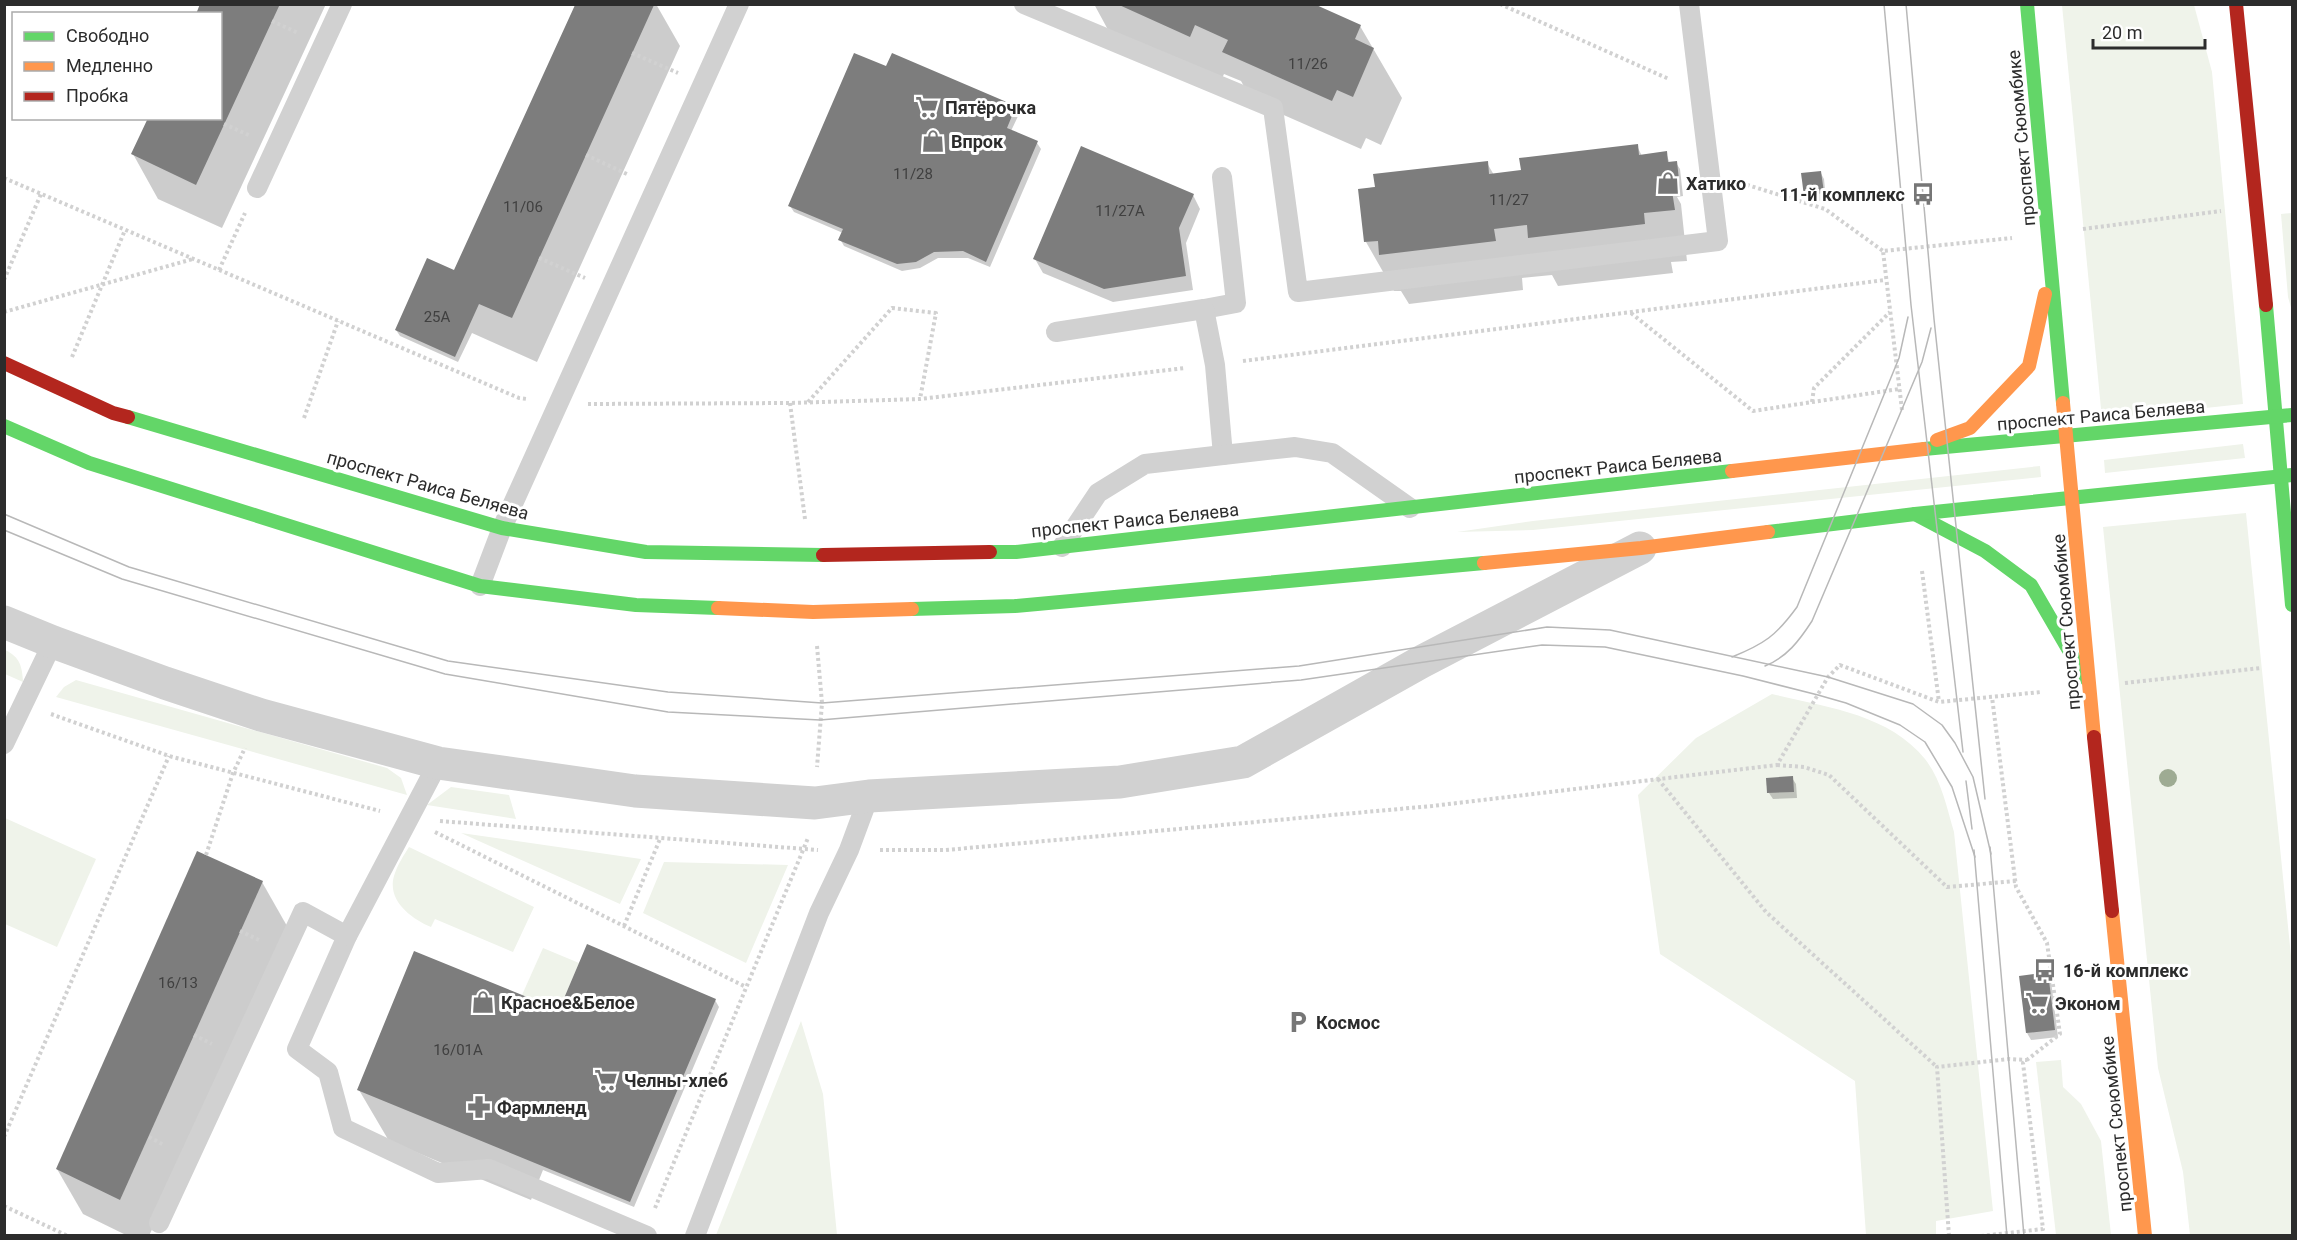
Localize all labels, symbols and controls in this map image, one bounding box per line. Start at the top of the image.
legend [12,12,222,120]
scale bar [2093,12,2206,50]
text: 20 m [2102,22,2142,43]
text: Свободно [66,25,149,46]
street label: проспект Сююмбике [2003,49,2039,227]
text: Медленно [66,55,153,76]
house number: 11/26 [1288,55,1328,73]
text: Пробка [66,85,129,106]
supermarket icon: Пятёрочка [914,94,940,120]
place label: Пятёрочка [945,97,1036,118]
shop icon: Впрок [920,128,946,154]
place label: Впрок [951,131,1004,152]
house number: 11/28 [893,165,933,183]
shop icon: Хатико [1655,170,1681,196]
place label: Хатико [1686,173,1746,194]
bus stop icon: 11-й комплекс [1910,181,1936,207]
place label: 11-й комплекс [1780,184,1905,205]
house number: 11/27 [1489,191,1529,209]
house number: 11/06 [503,198,543,216]
house number: 11/27А [1095,202,1145,220]
house number: 25А [424,308,451,326]
street label: проспект Раиса Беляева [1996,395,2206,435]
street label: проспект Раиса Беляева [1513,445,1723,487]
street label: проспект Раиса Беляева [325,446,531,524]
street label: проспект Раиса Беляева [1030,499,1240,541]
street label: проспект Сююмбике [2048,533,2084,711]
bus stop icon: 16-й комплекс [2032,957,2058,983]
place label: 16-й комплекс [2063,960,2188,981]
house number: 16/13 [158,974,198,992]
shop icon: Красное&Белое [470,989,496,1015]
supermarket icon: Эконом [2024,990,2050,1016]
place label: Красное&Белое [501,992,635,1013]
place label: Эконом [2055,993,2121,1014]
parking icon: Космос [1285,1009,1311,1035]
place label: Космос [1316,1012,1380,1033]
street label: проспект Сююмбике [2096,1035,2136,1213]
house number: 16/01А [433,1041,483,1059]
supermarket icon: Челны-хлеб [593,1067,619,1093]
place label: Челны-хлеб [624,1070,728,1091]
pharmacy icon: Фармленд [466,1094,492,1120]
place label: Фармленд [497,1097,587,1118]

